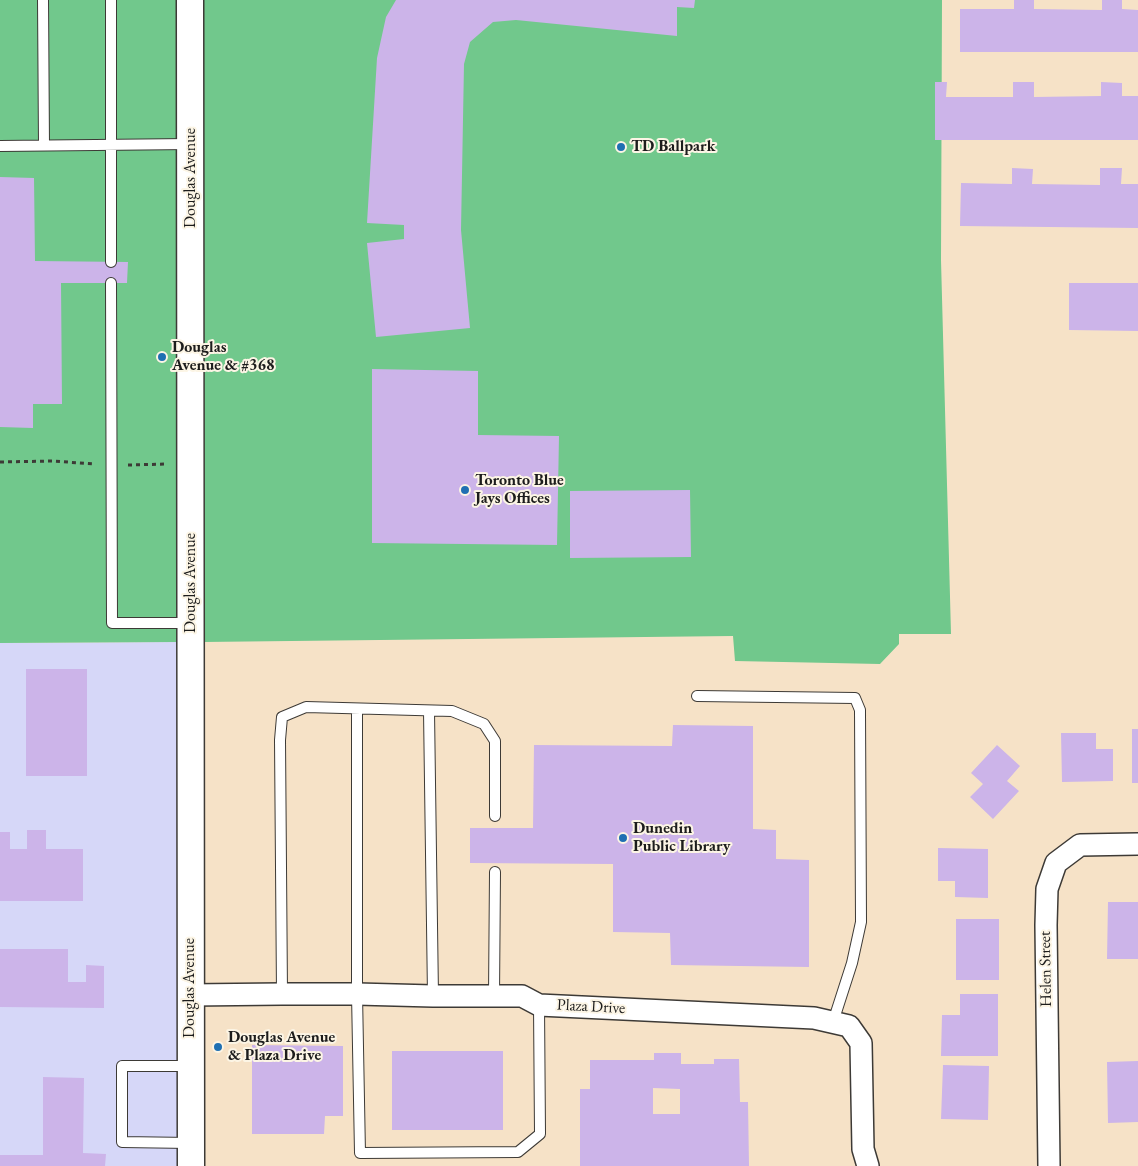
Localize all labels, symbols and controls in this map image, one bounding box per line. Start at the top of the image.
street label: Douglas Avenue [181,128,201,228]
place label: TD Ballpark [631,137,715,157]
marker: TD Ballpark [615,141,627,153]
place label: Douglas Avenue & #368 [172,338,274,376]
marker: Douglas Avenue & #368 [156,351,168,363]
place label: Toronto Blue Jays Offices [475,471,564,509]
marker: Toronto Blue Jays Offices [459,484,471,496]
street label: Douglas Avenue [181,533,201,633]
place label: Dunedin Public Library [633,819,730,857]
marker: Dunedin Public Library [617,832,629,844]
street label: Helen Street [1036,931,1056,1007]
street label: Douglas Avenue [180,938,200,1038]
street label: Plaza Drive [556,996,626,1018]
place label: Douglas Avenue & Plaza Drive [228,1028,335,1066]
marker: Douglas Avenue & Plaza Drive [212,1041,224,1053]

